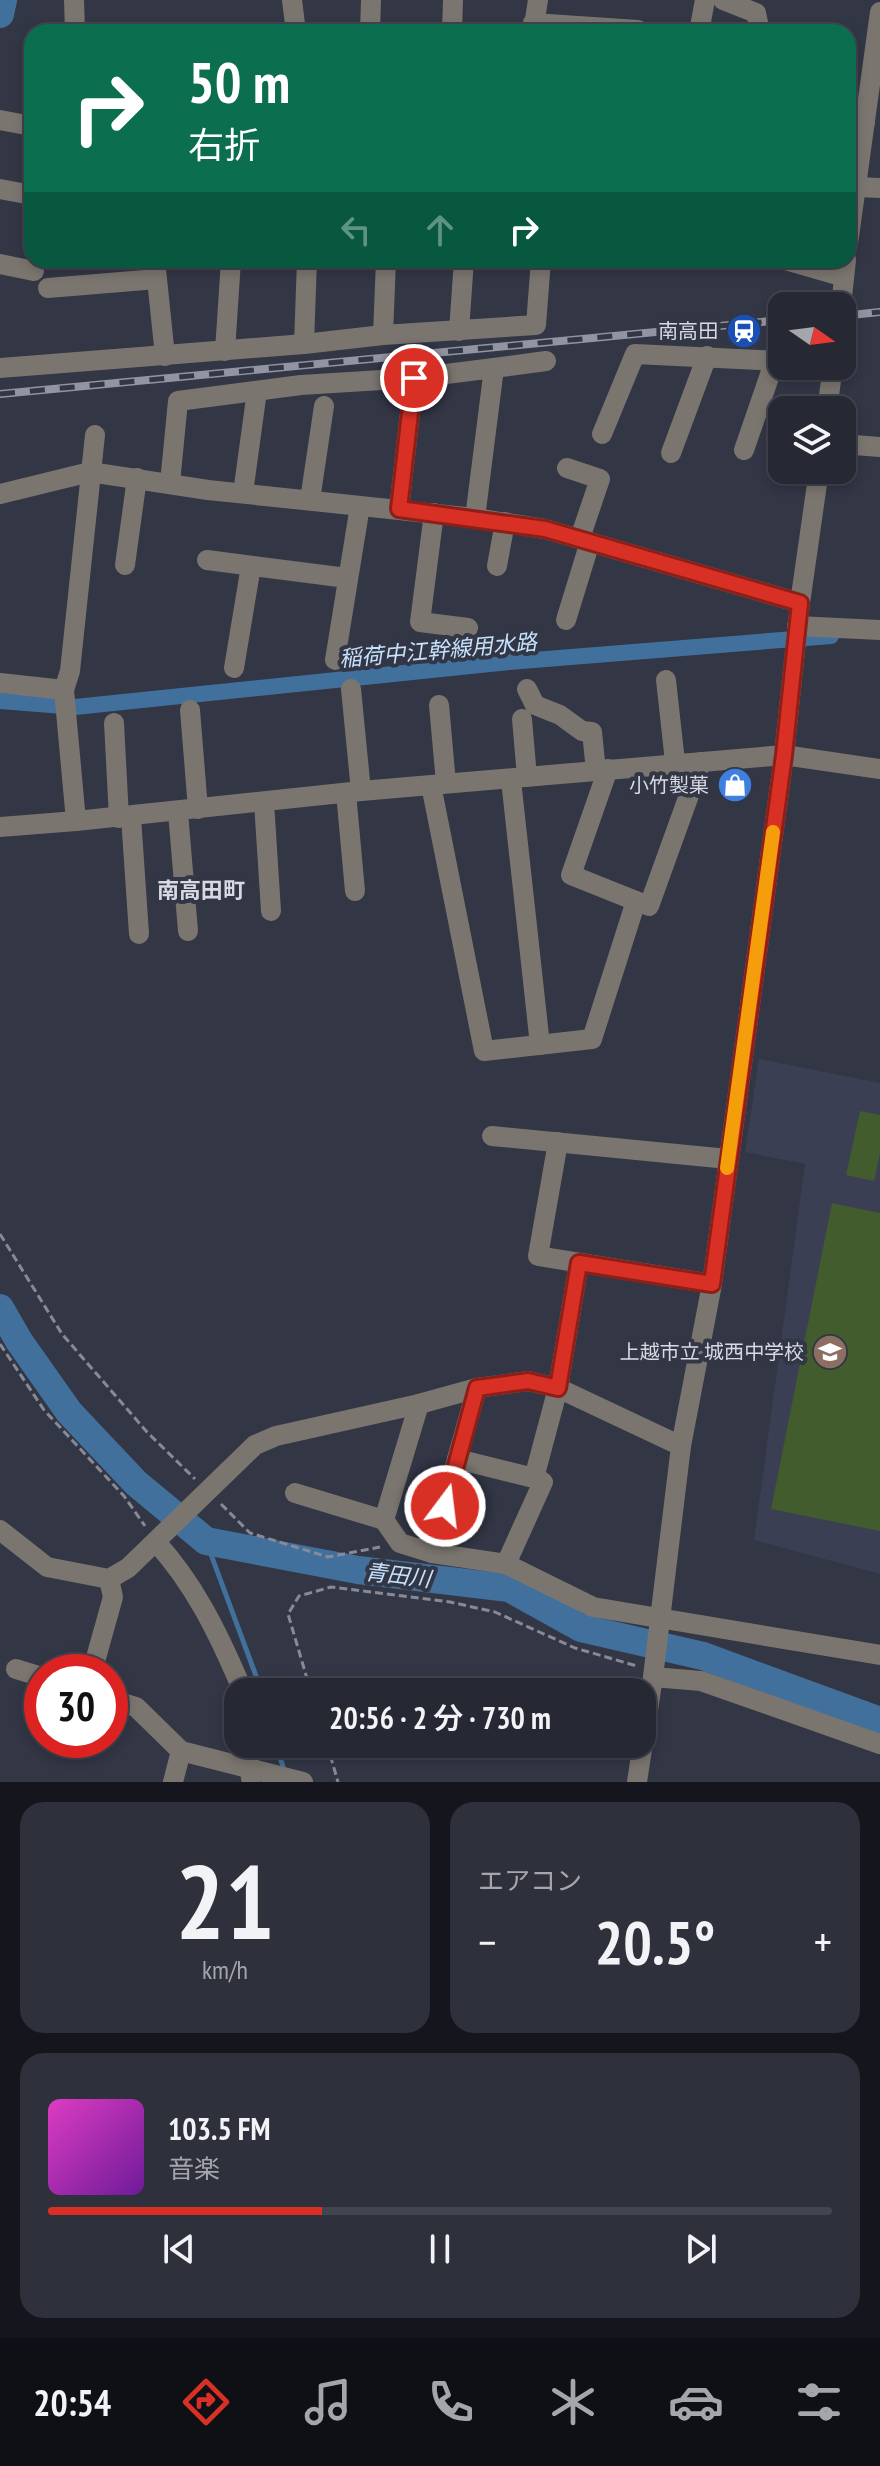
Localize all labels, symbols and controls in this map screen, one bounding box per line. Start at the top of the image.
text: 50 m [188,46,290,118]
icon: right [56,56,160,160]
text: 右折 [188,121,260,168]
icon: left [334,208,378,252]
icon: ahead [418,208,462,252]
icon: right [502,208,546,252]
north arrow [768,292,856,380]
map controls [768,292,856,484]
station icon: 南高田 [725,312,763,350]
place label: 南高田 [658,318,718,344]
pin [380,344,448,412]
icon: arrive [392,356,436,400]
button: layers [768,396,856,484]
water label: 稲荷中江幹線用水路 [338,627,540,673]
shop icon: 小竹製菓 [716,766,754,804]
place label: 小竹製菓 [629,772,709,798]
district label: 南高田町 [157,876,245,904]
school or university icon: 上越市立 城西中学校 [811,1333,849,1371]
place label: 上越市立 城西中学校 [620,1339,804,1365]
position arrow [403,1464,487,1548]
water label: 青田川 [364,1557,434,1593]
speed limit sign: 30 [24,1654,128,1758]
text: 20:56 · 2 分 · 730 m [329,1698,551,1737]
text: 21 [175,1833,275,1968]
text: エアコン [478,1864,582,1897]
text: 20.5° [595,1903,715,1981]
text: − [478,1913,496,1970]
text: + [814,1913,832,1970]
text: km/h [202,1953,248,1986]
text: 103.5 FM [168,2109,270,2148]
text: 音楽 [168,2152,220,2185]
icon: previous [157,2227,201,2271]
icon: pause [418,2227,462,2271]
icon: next [679,2227,723,2271]
icon: directions [178,2374,234,2430]
icon: music [300,2374,356,2430]
icon: phone [423,2374,479,2430]
icon: climate [545,2374,601,2430]
icon: car [668,2374,724,2430]
icon: filters [791,2374,847,2430]
text: 20:54 [33,2379,111,2426]

